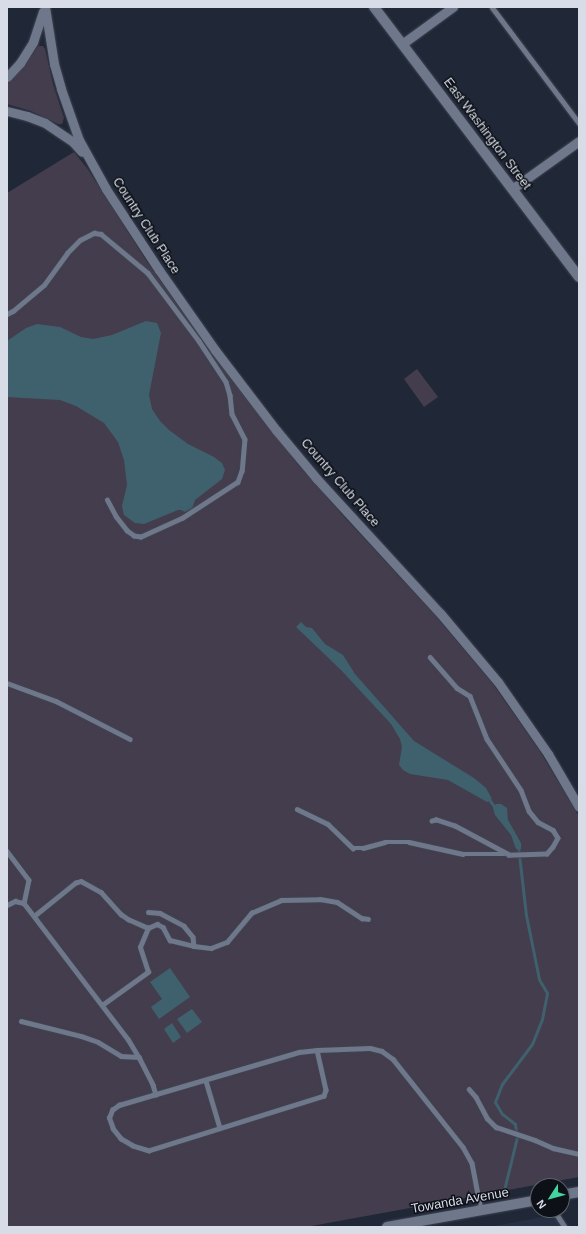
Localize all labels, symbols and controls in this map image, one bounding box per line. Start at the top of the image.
street label: East Washington Street [440,75,534,193]
street label: Country Club Place [109,175,183,277]
street label: Country Club Place [297,436,383,530]
north arrow [530,1178,570,1218]
street label: Towanda Avenue [410,1185,510,1217]
text: N [534,1198,548,1211]

